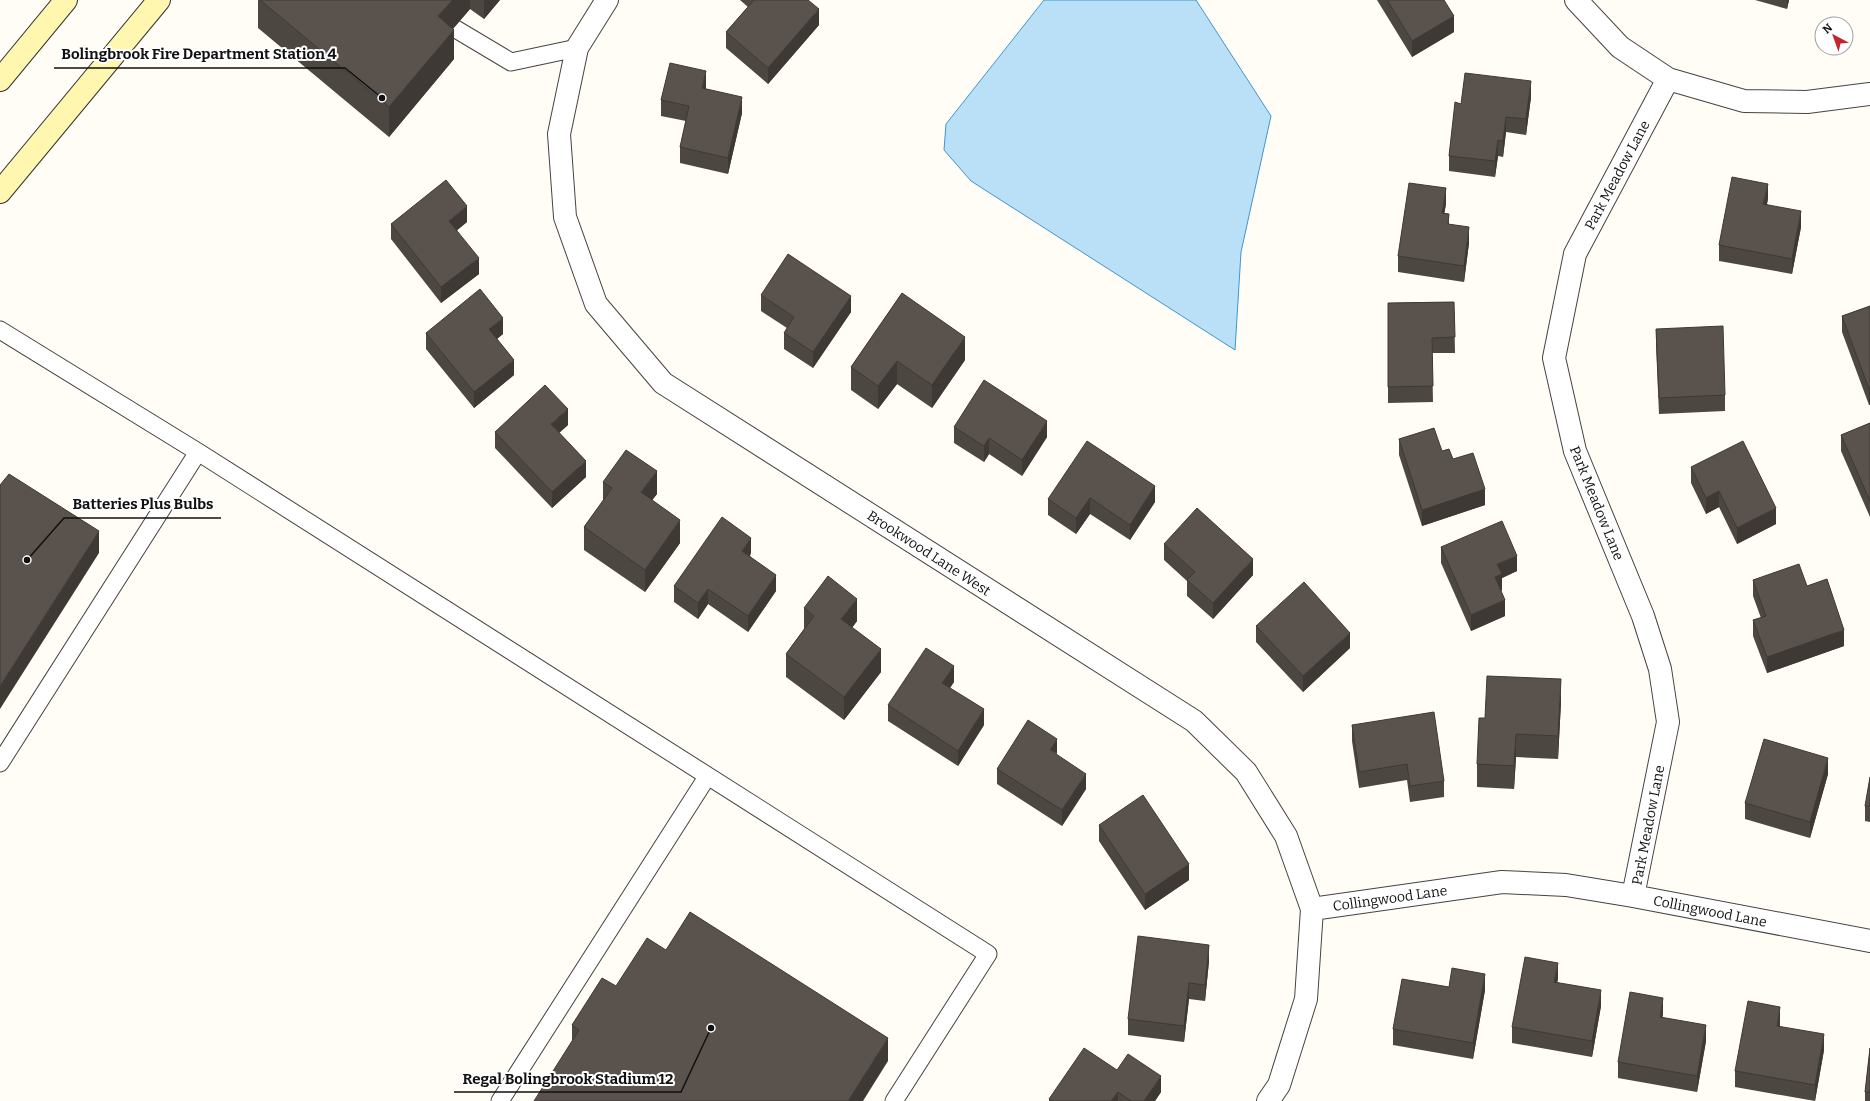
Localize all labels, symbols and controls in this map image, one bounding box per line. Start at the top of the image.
north arrow [1814,16,1854,56]
text: N [1820,21,1836,37]
callout: Bolingbrook Fire Department Station 4 [54,41,345,68]
text: Bolingbrook Fire Department Station 4 [61,45,337,63]
street label: Park Meadow Lane [1581,118,1654,233]
street label: Park Meadow Lane [1566,444,1627,563]
callout: Batteries Plus Bulbs [64,491,221,518]
text: Batteries Plus Bulbs [72,495,214,513]
street label: Brookwood Lane West [864,507,994,600]
street label: Park Meadow Lane [1629,764,1668,886]
street label: Collingwood Lane [1332,882,1448,915]
street label: Collingwood Lane [1652,892,1768,931]
callout: Regal Bolingbrook Stadium 12 [454,1065,681,1092]
text: Regal Bolingbrook Stadium 12 [463,1070,673,1088]

